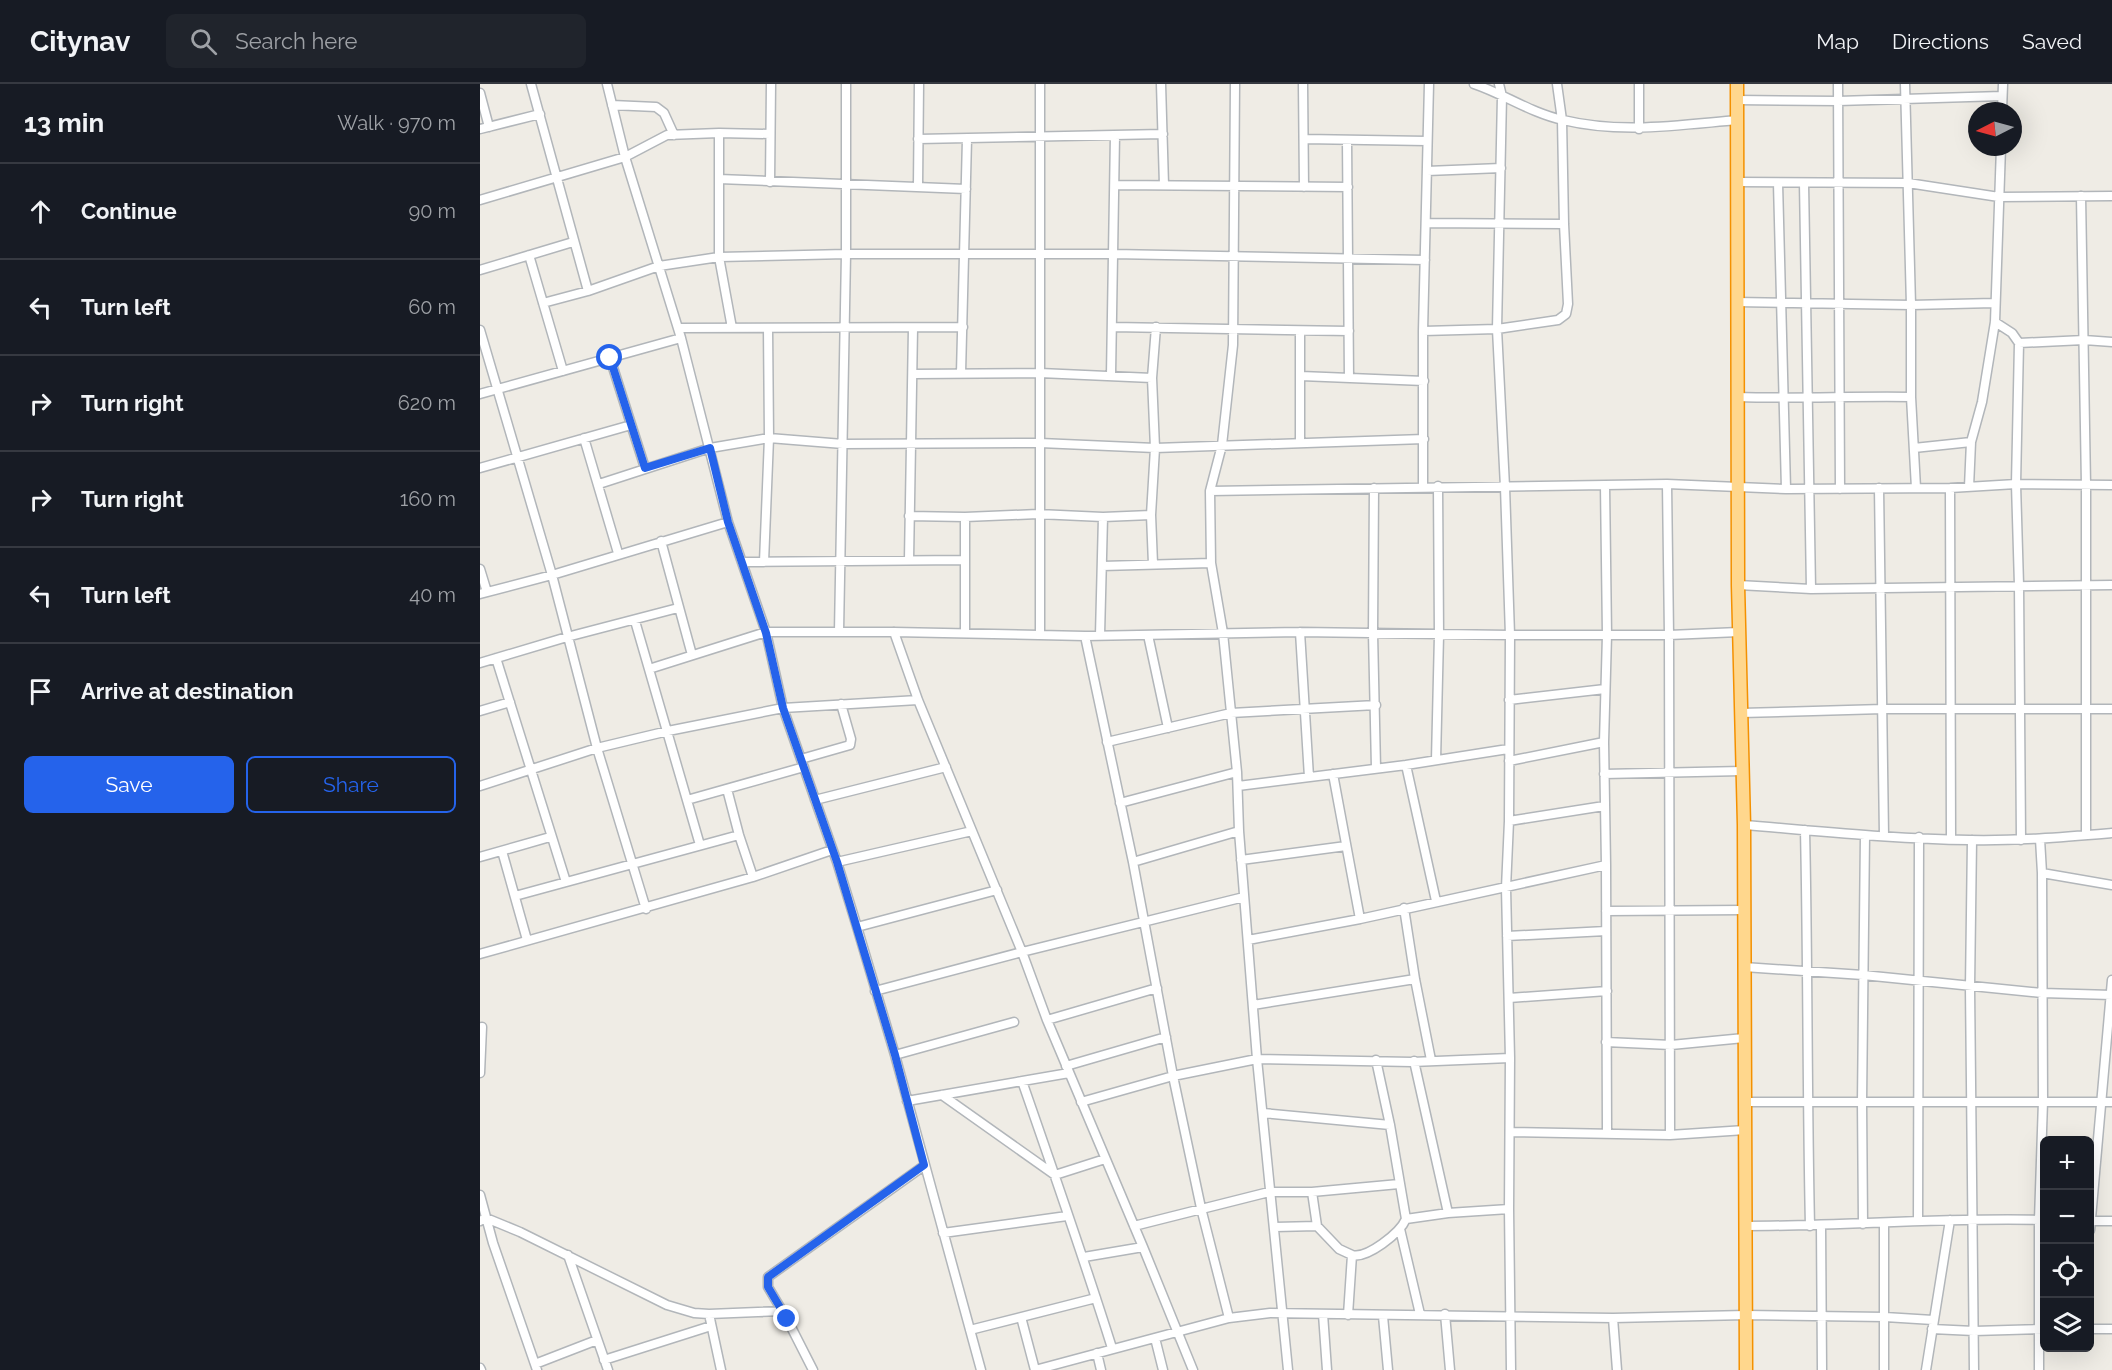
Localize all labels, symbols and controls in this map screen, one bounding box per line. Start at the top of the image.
search box [166,14,586,68]
text: Citynav [30,25,130,58]
icon: search [187,25,220,58]
text: Search here [235,28,357,54]
text: Map [1816,29,1859,54]
text: Directions [1892,29,1989,54]
text: Saved [2022,29,2082,54]
north arrow [1968,102,2022,156]
text: 13 min [24,108,104,138]
text: Walk · 970 m [337,111,456,135]
icon: ahead [24,195,57,228]
text: Continue [81,198,177,224]
text: 90 m [409,199,456,223]
icon: left [24,291,57,324]
text: Turn left [81,294,171,320]
text: 60 m [408,295,456,319]
route start [596,344,622,370]
icon: right [24,387,57,420]
text: Turn right [81,390,184,416]
text: 620 m [398,391,456,415]
icon: right [24,483,57,516]
text: Turn right [81,486,184,512]
text: 160 m [400,487,456,511]
icon: left [24,579,57,612]
text: Turn left [81,582,171,608]
text: 40 m [409,583,456,607]
icon: arrive [24,675,57,708]
text: Arrive at destination [81,678,294,704]
button: Save [24,756,234,813]
button: Share [246,756,456,813]
map controls [2040,1136,2094,1352]
button: + [2040,1136,2094,1190]
button: − [2040,1190,2094,1244]
button: locate [2040,1244,2094,1298]
button: layers [2040,1298,2094,1352]
route end [773,1305,799,1331]

